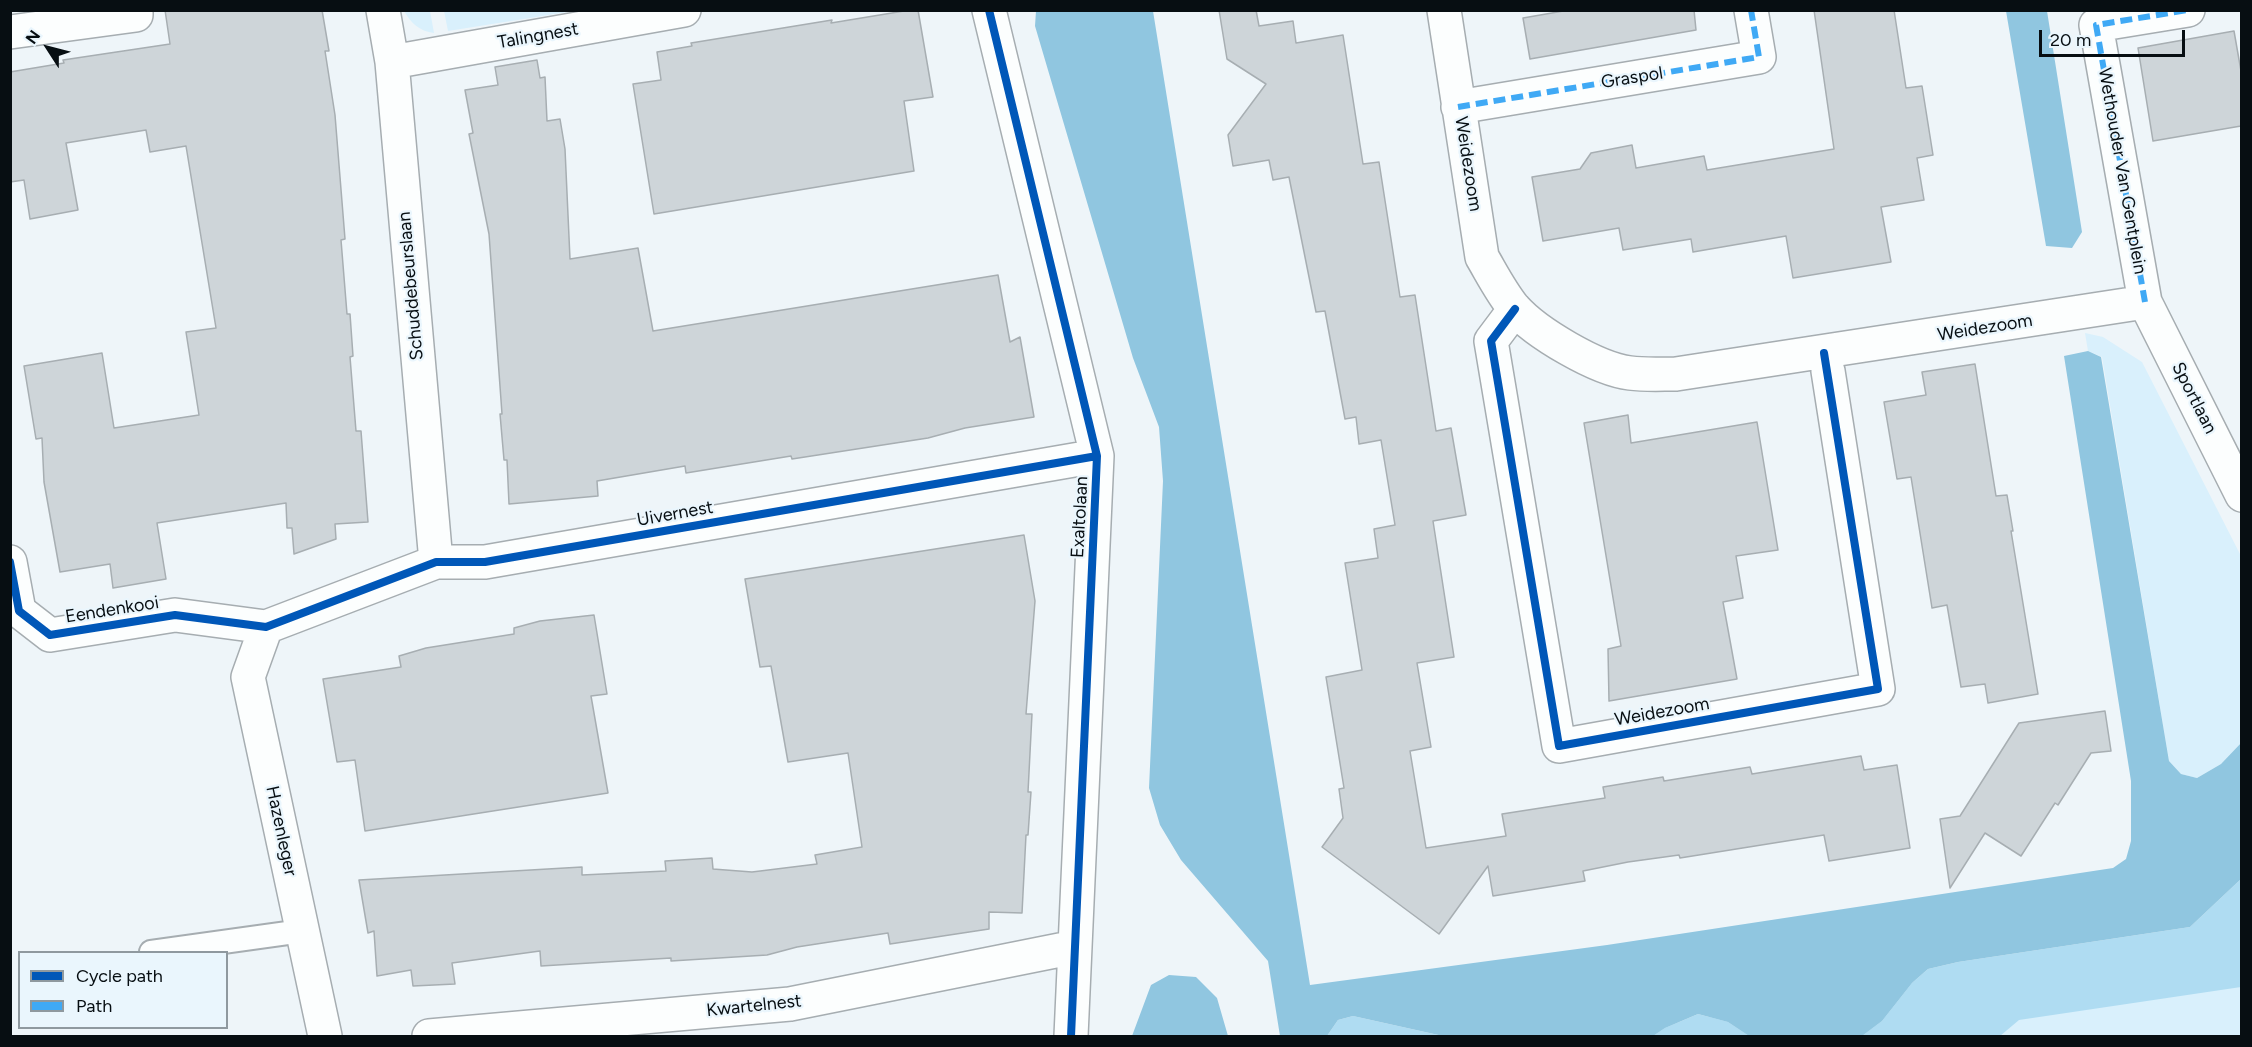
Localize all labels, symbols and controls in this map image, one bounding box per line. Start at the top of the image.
north arrow [18,18,78,78]
street label: Talingnest [496,18,580,54]
scale bar [2042,18,2188,56]
text: N [22,27,44,48]
text: 20 m [2050,29,2091,51]
street label: Graspol [1600,62,1664,94]
street label: Wethouder Van Gentplein [2093,66,2151,276]
street label: Weidezoom [1450,115,1486,213]
street label: Schuddebeurslaan [394,211,428,361]
street label: Weidezoom [1936,310,2034,346]
street label: Sportlaan [2167,359,2221,437]
street label: Exaltolaan [1067,476,1093,558]
street label: Uivernest [635,497,715,531]
street label: Eendenkooi [64,592,160,628]
street label: Weidezoom [1613,693,1711,731]
street label: Hazenleger [261,784,301,878]
legend [18,951,228,1029]
text: Cycle path [76,965,163,987]
street label: Kwartelnest [705,990,803,1022]
text: Path [76,995,112,1017]

